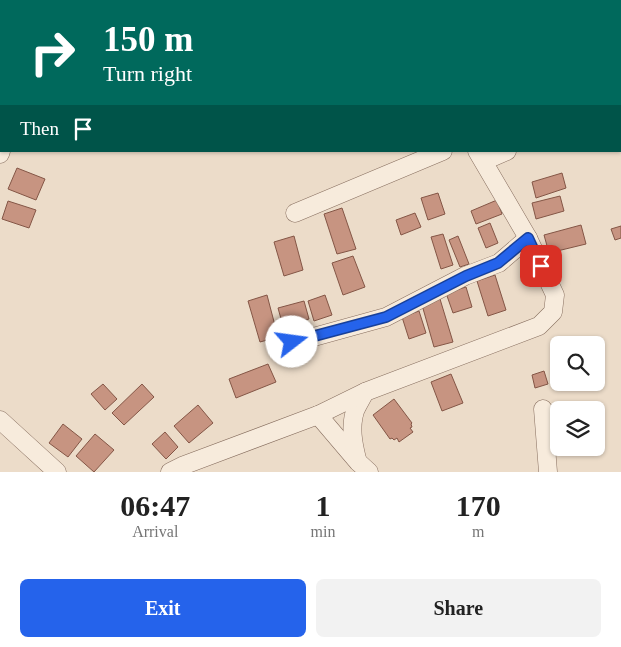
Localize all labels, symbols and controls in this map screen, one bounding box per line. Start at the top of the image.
icon: right [20,20,85,85]
text: 150 m [103,20,193,59]
text: Turn right [103,61,192,86]
icon: arrive [69,115,97,143]
text: Then [20,118,59,139]
pin [520,245,562,287]
icon: arrive [527,252,555,280]
position arrow [265,315,317,367]
map controls [550,336,605,456]
button: search [550,336,605,391]
button: layers [550,401,605,456]
text: 06:47 [120,489,190,522]
text: 1 [315,489,330,522]
text: 170 [456,489,501,522]
text: Arrival [132,523,178,540]
text: min [311,523,335,540]
text: m [472,523,484,540]
button: Exit [20,579,306,637]
button: Share [316,579,601,637]

